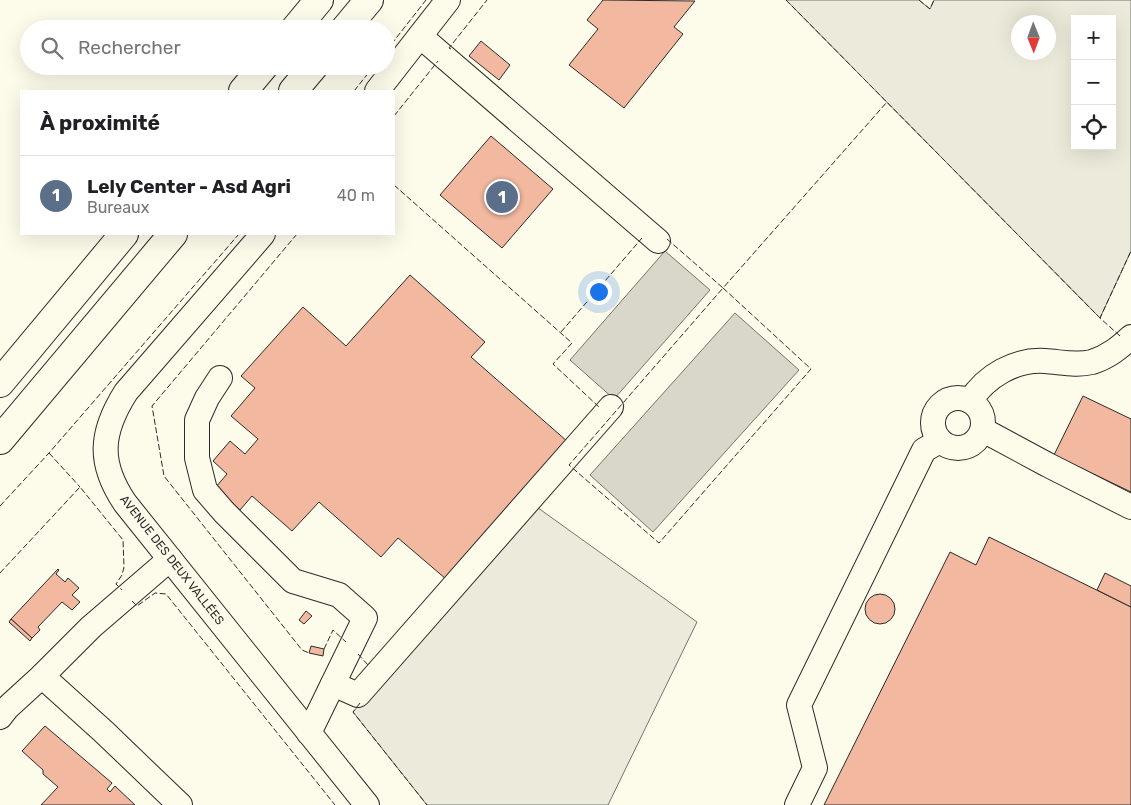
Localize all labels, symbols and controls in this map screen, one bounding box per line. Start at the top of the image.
north arrow [1011,15,1056,60]
map controls [1071,15,1116,150]
button: + [1071,15,1116,60]
search box [20,20,395,75]
icon: search [38,34,66,62]
text: Rechercher [78,36,181,59]
button: − [1071,60,1116,105]
button: locate [1071,105,1116,150]
text: À proximité [40,110,160,135]
text: Lely Center - Asd Agri [87,175,291,198]
pin: 1 [486,178,518,216]
text: 1 [52,186,60,205]
text: 40 m [337,186,375,205]
text: Bureaux [87,198,149,217]
your location [586,279,612,305]
street label: AVENUE DES DEUX VALLÉES [117,492,227,628]

